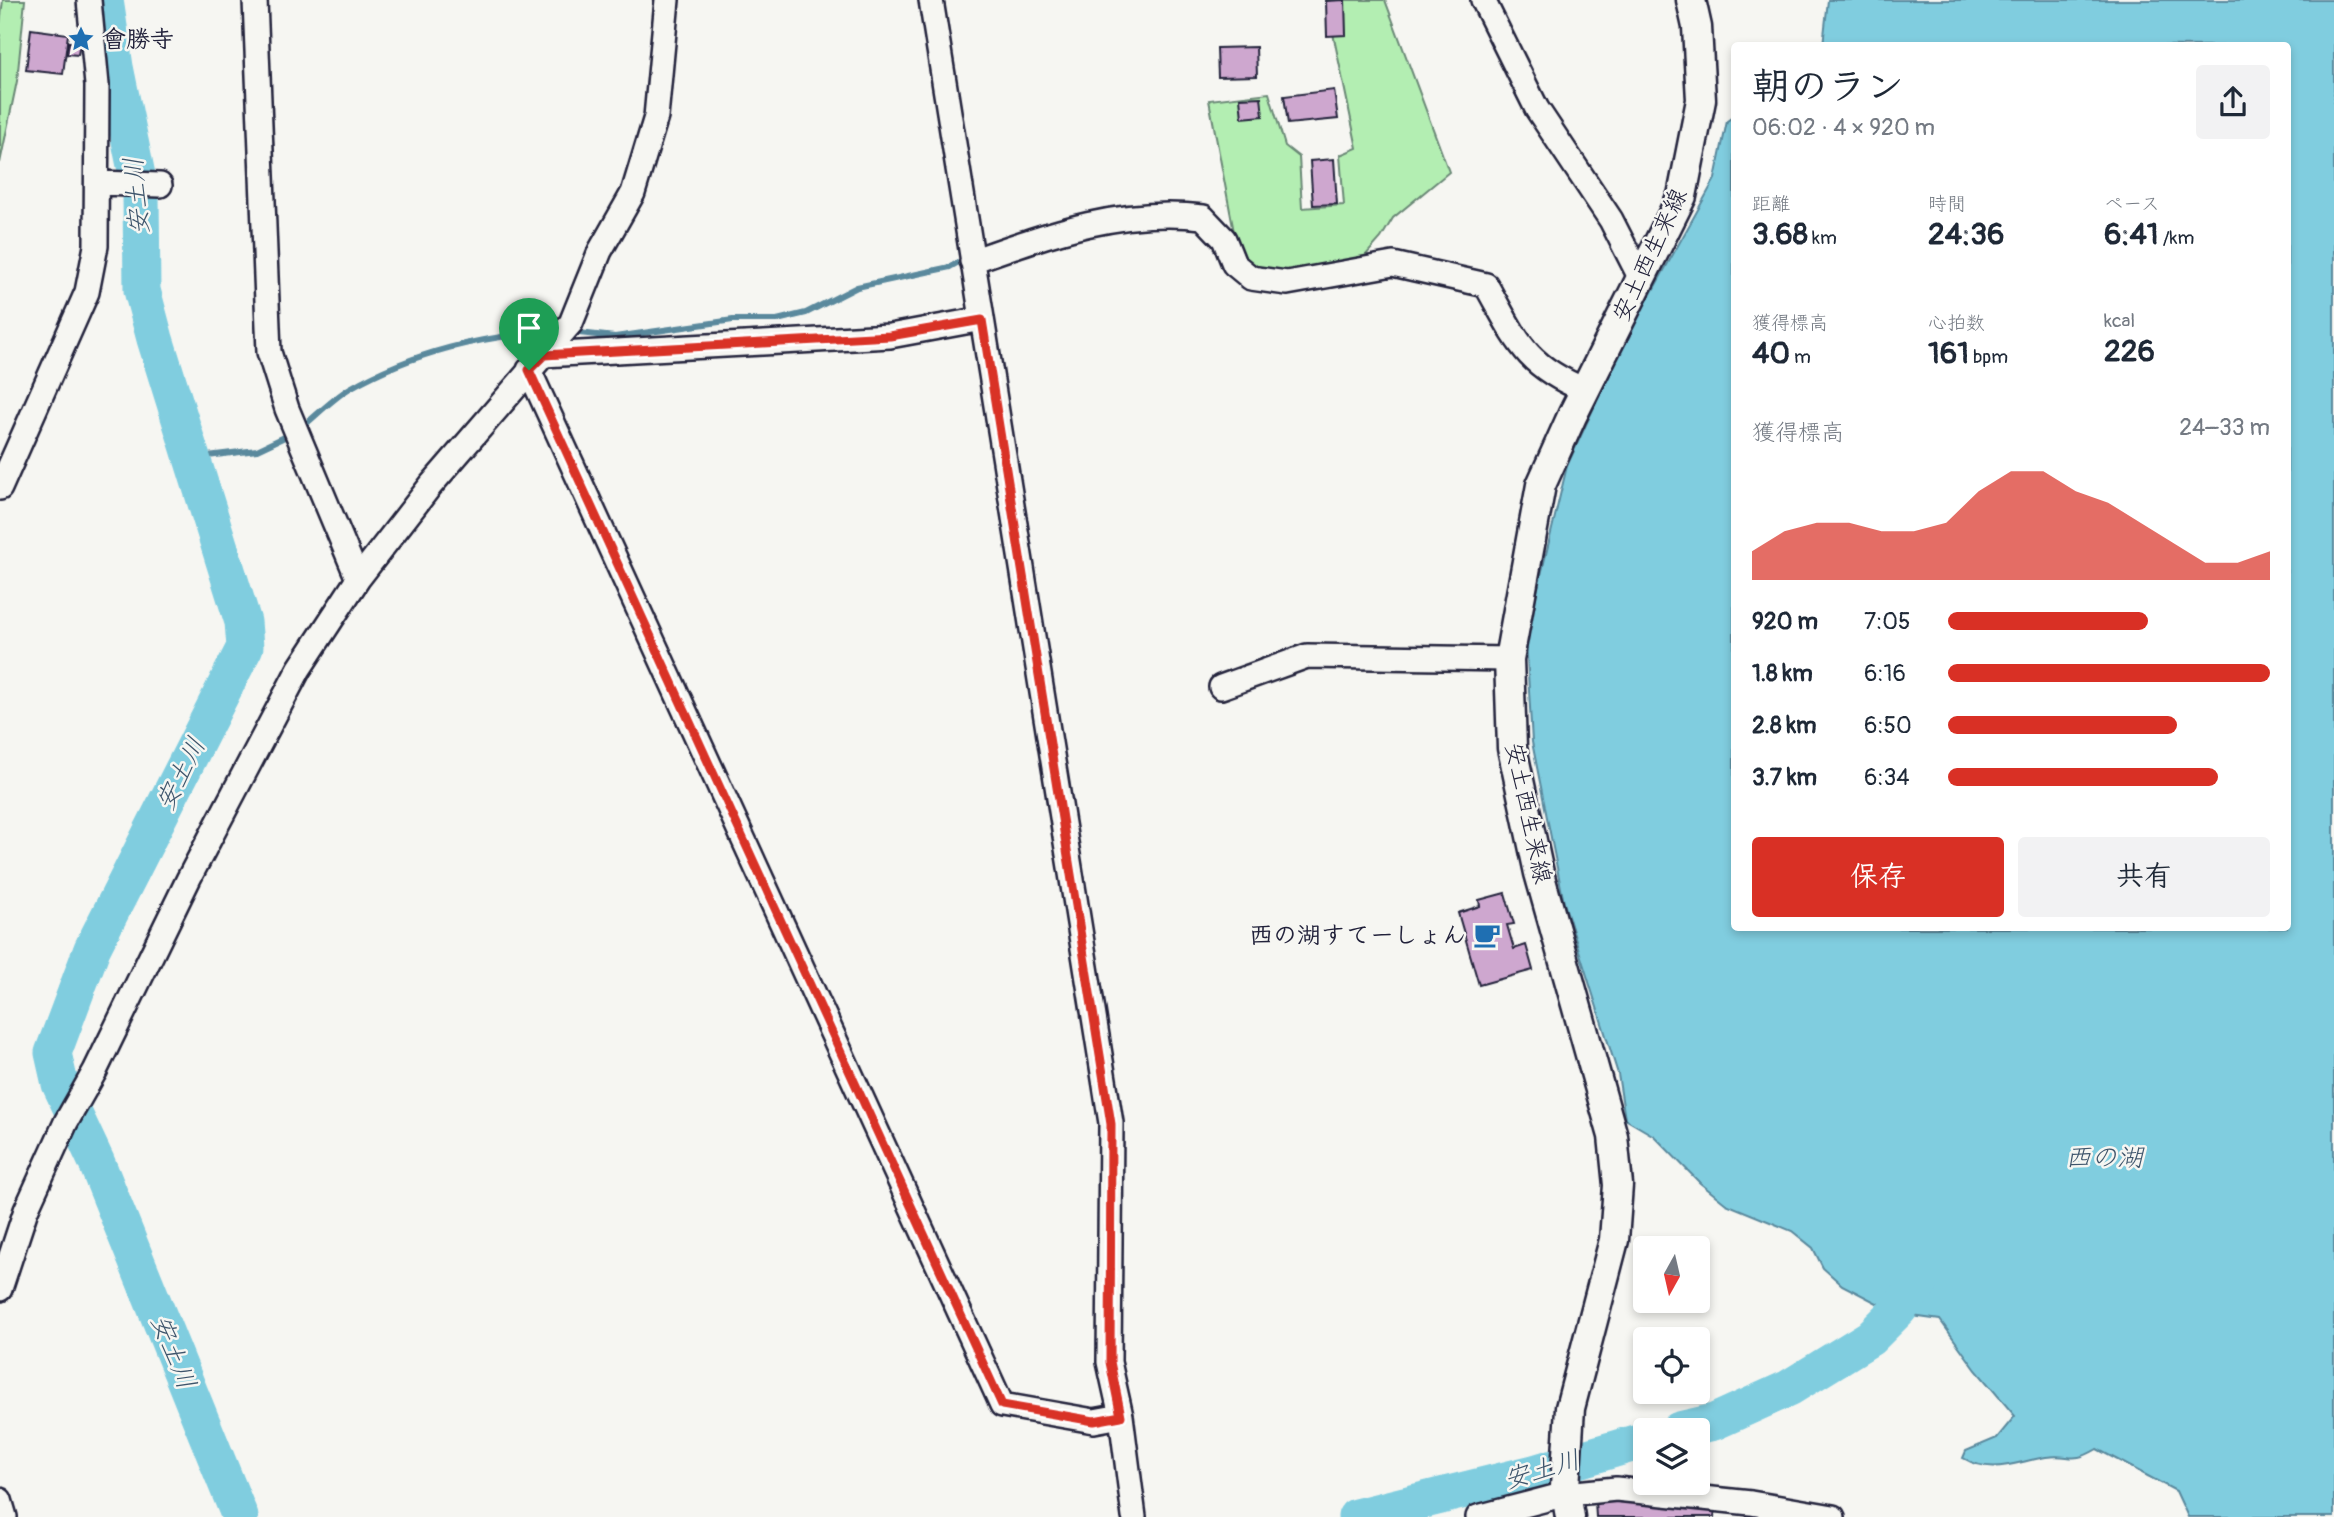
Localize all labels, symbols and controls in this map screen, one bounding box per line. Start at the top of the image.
place icon: 會勝寺 [66,24,96,54]
place label: 會勝寺 [102,25,174,54]
text: 朝のラン [1752,63,1904,111]
button: share [2196,65,2270,139]
text: 06:02 · 4 × 920 m [1752,113,1935,142]
water label: 安土川 [118,156,156,236]
street label: 安土西生来線 [1606,184,1694,326]
text: 距離 [1752,192,1790,216]
text: 時間 [1928,192,1966,216]
text: ペース [2104,192,2160,216]
text: 3.68 [1752,216,1808,253]
text: 24:36 [1928,216,2004,253]
text: 6:41 [2104,216,2159,253]
text: km [1808,226,1837,250]
text: /km [2159,226,2194,250]
pin [499,298,559,370]
icon: arrive [510,309,548,347]
text: kcal [2104,309,2135,333]
text: 獲得標高 [1752,311,1828,335]
text: 心拍数 [1928,311,1985,335]
text: 226 [2104,333,2155,370]
text: 40 [1752,335,1790,372]
text: 161 [1928,335,1969,372]
text: m [1790,345,1811,369]
text: bpm [1969,345,2008,369]
text: 24–33 m [2179,413,2270,442]
text: 獲得標高 [1752,418,1844,447]
text: 920 m [1752,607,1818,636]
text: 7:05 [1864,607,1910,636]
text: 1.8 km [1752,659,1813,688]
text: 6:16 [1864,659,1906,688]
text: 2.8 km [1752,711,1817,740]
text: 6:50 [1864,711,1912,740]
water label: 安土川 [149,732,213,816]
street label: 安土西生来線 [1499,740,1557,886]
text: 3.7 km [1752,763,1817,792]
text: 6:34 [1864,763,1910,792]
button: 保存 [1752,837,2004,917]
button: 共有 [2018,837,2270,917]
cafe icon: 西の湖すてーしょん [1472,920,1502,950]
place label: 西の湖すてーしょん [1249,921,1466,950]
water label: 西の湖 [2065,1142,2145,1174]
north arrow [1633,1236,1710,1312]
map controls [1633,1236,1710,1495]
water label: 安土川 [144,1310,202,1394]
button: locate [1633,1327,1710,1404]
button: layers [1633,1418,1710,1495]
water label: 安土川 [1500,1444,1584,1496]

